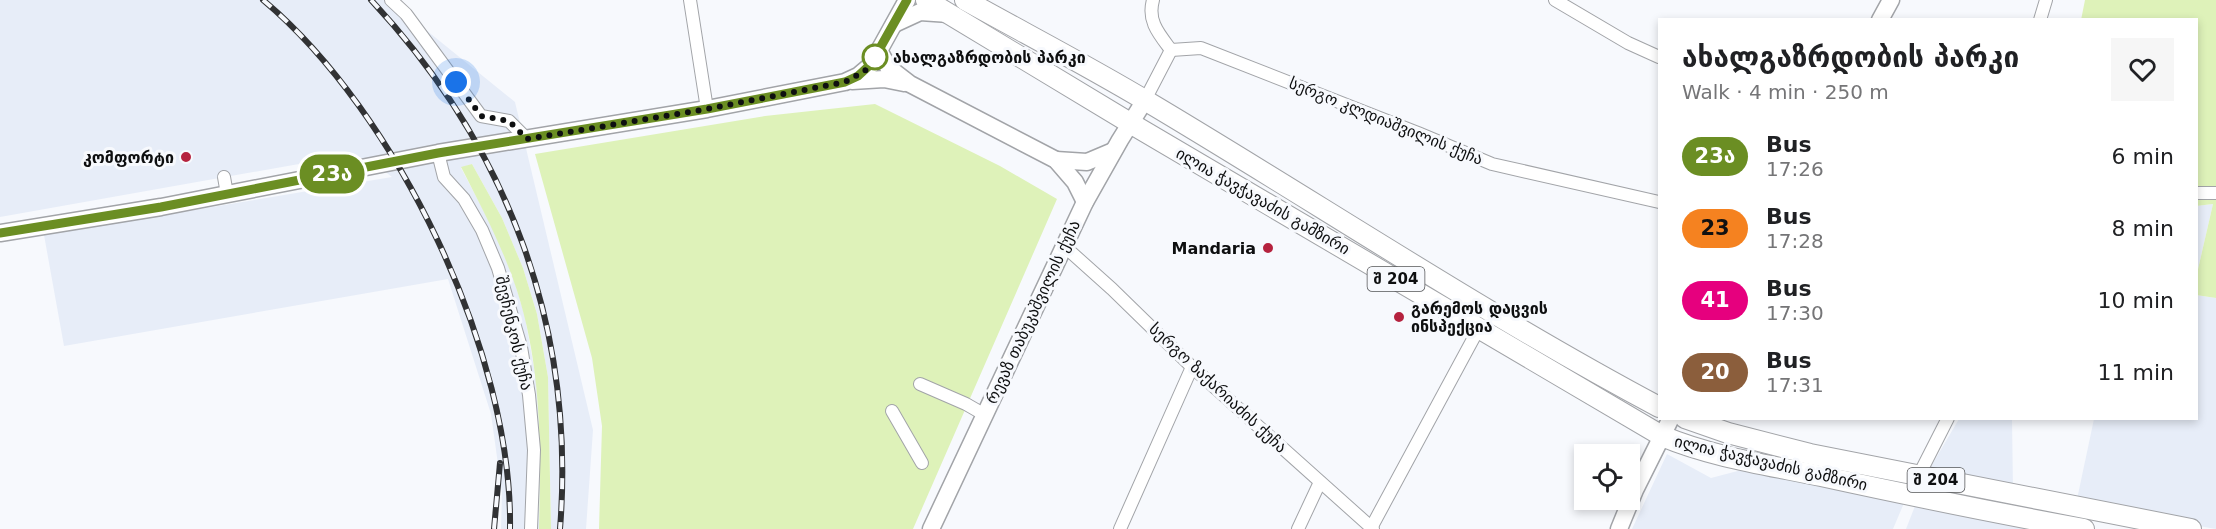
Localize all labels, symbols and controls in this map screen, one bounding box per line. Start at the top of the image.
button: heart [2111,38,2174,101]
text: ახალგაზრდობის პარკი [1682,41,2019,74]
marker: ახალგაზრდობის პარკი [862,44,888,70]
place label: ახალგაზრდობის პარკი [893,48,1086,67]
your location [441,67,471,97]
street label: სერგო კლდიაშვილის ქუჩა [1286,73,1486,169]
text: Walk · 4 min · 250 m [1682,80,1889,104]
text: Bus [1766,132,1812,157]
street label: ილია ჭავჭავაძის გამზირი [1173,143,1353,259]
text: 23ა [1695,144,1735,168]
text: 6 min [2112,144,2174,169]
place label: კომფორტი [83,148,174,167]
marker: კომფორტი [179,150,193,164]
line badge: 23ა [298,154,366,194]
text: 17:26 [1766,157,1824,181]
text: 23ა [312,162,352,186]
text: Bus [1766,204,1812,229]
text: 23 [1700,216,1730,240]
text: 8 min [2112,216,2174,241]
street label: რევაზ თაბუკაშვილის ქუჩა [982,217,1084,407]
text: 17:28 [1766,229,1824,253]
place label: Mandaria [1171,239,1256,258]
marker: Mandaria [1261,241,1275,255]
road number: შ 204 [1368,267,1424,291]
street label: შევჩენკოს ქუჩა [492,274,536,392]
text: Bus [1766,276,1812,301]
text: 41 [1700,288,1730,312]
text: 10 min [2098,288,2174,313]
place label: გარემოს დაცვის ინსპექცია [1411,299,1548,336]
text: 17:30 [1766,301,1824,325]
marker: გარემოს დაცვის ინსპექცია [1392,310,1406,324]
street label: სერგო ზაქარიაძის ქუჩა [1145,319,1291,457]
text: Bus [1766,348,1812,373]
text: 20 [1700,360,1730,384]
text: 11 min [2098,360,2174,385]
text: 17:31 [1766,373,1824,397]
street label: ილია ჭავჭავაძის გამზირი [1673,432,1869,494]
map controls [1574,444,1640,510]
button: locate [1574,444,1640,510]
road number: შ 204 [1908,468,1964,492]

